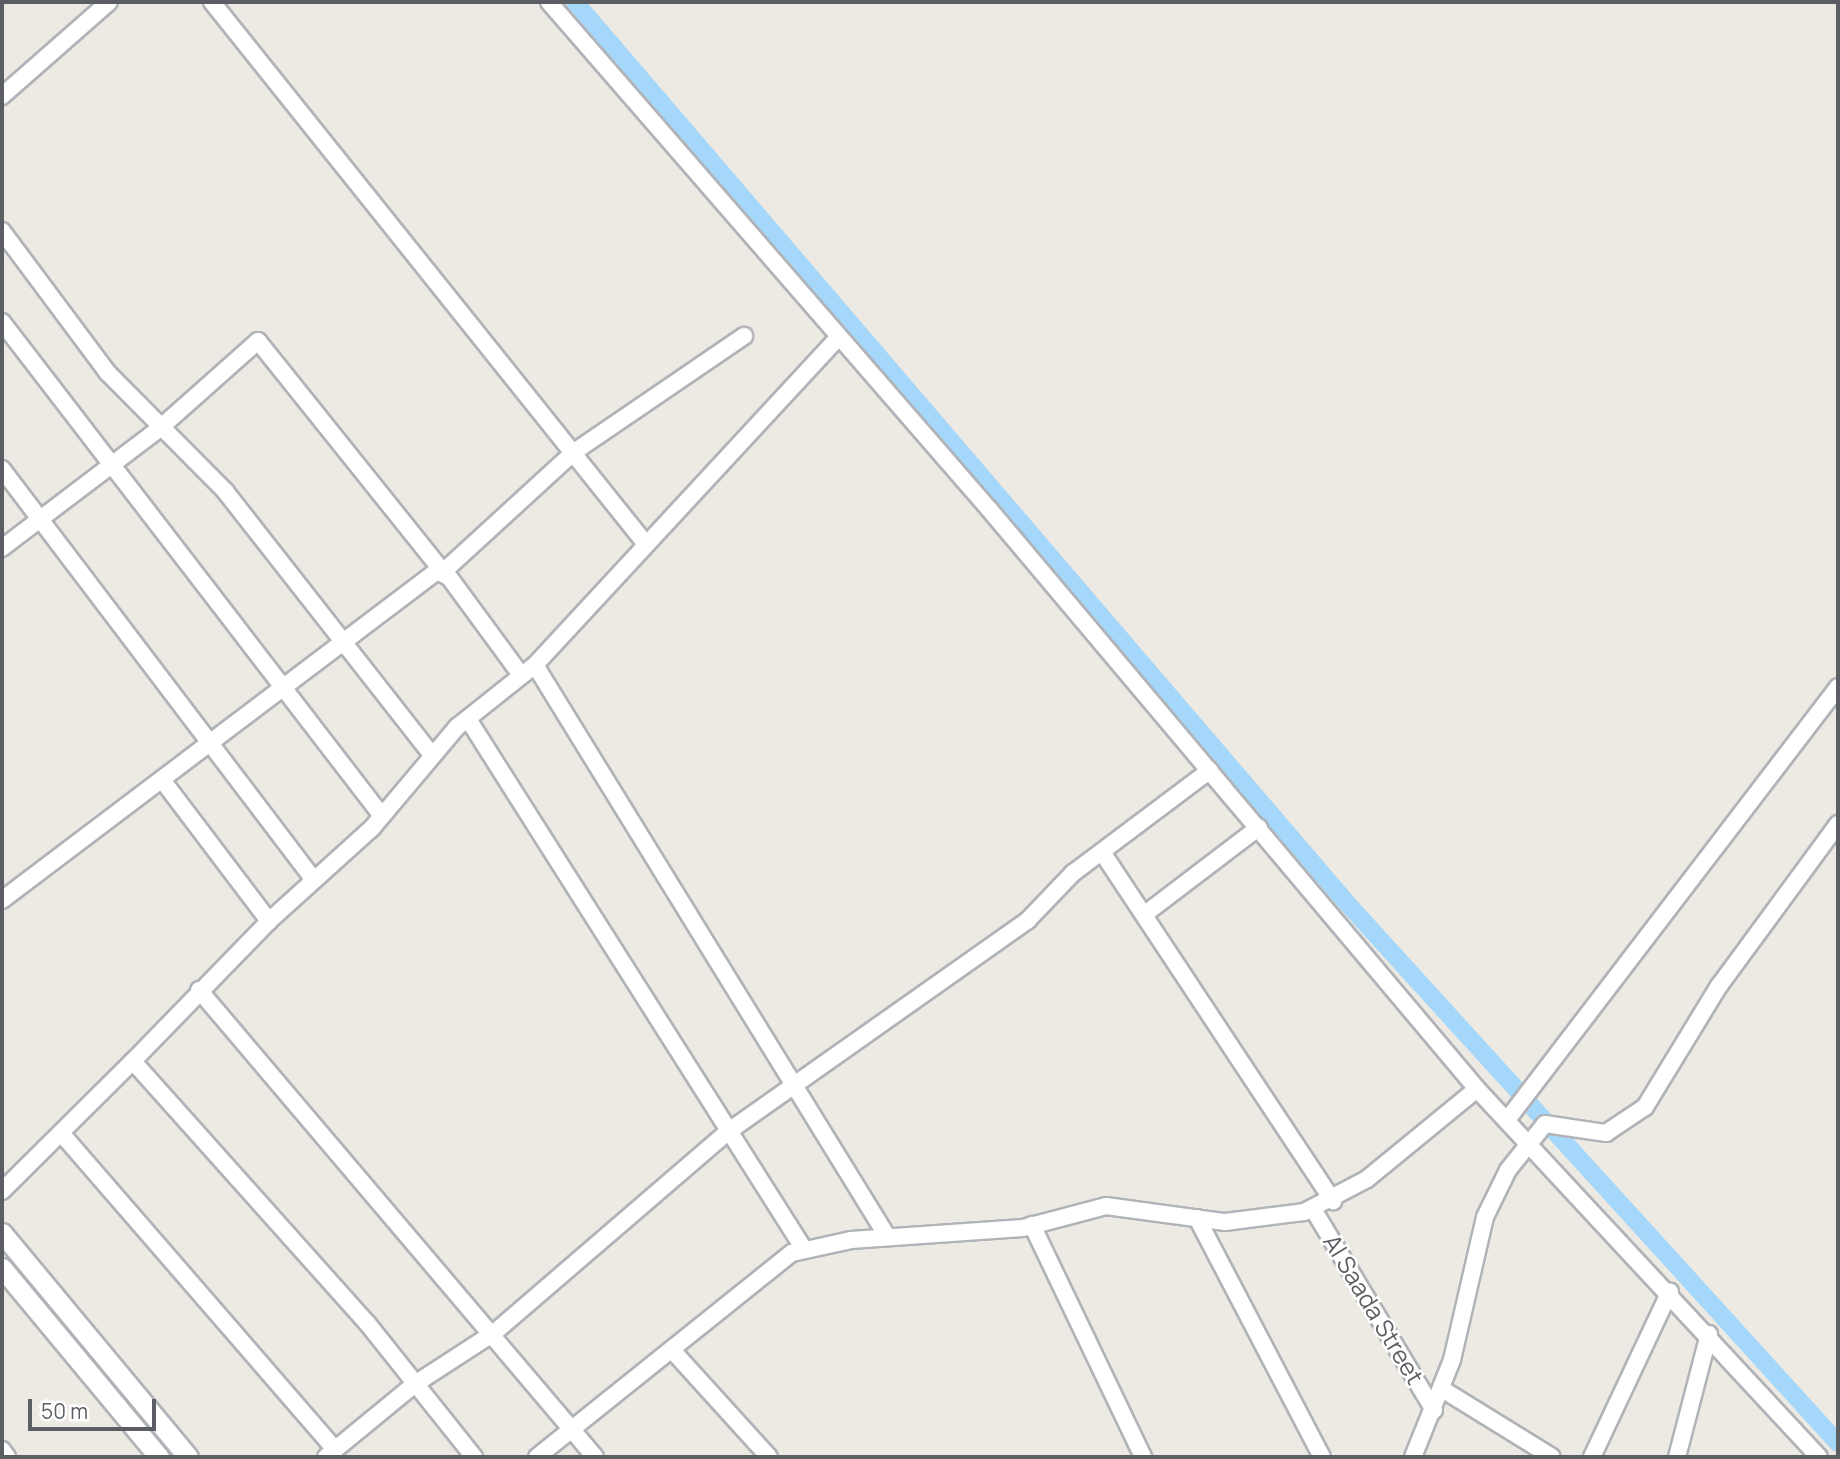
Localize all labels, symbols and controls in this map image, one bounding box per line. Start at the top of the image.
street label: Al Saada Street [1318,1229,1430,1389]
scale bar [32,1386,159,1430]
text: 50 m [41,1397,88,1425]

